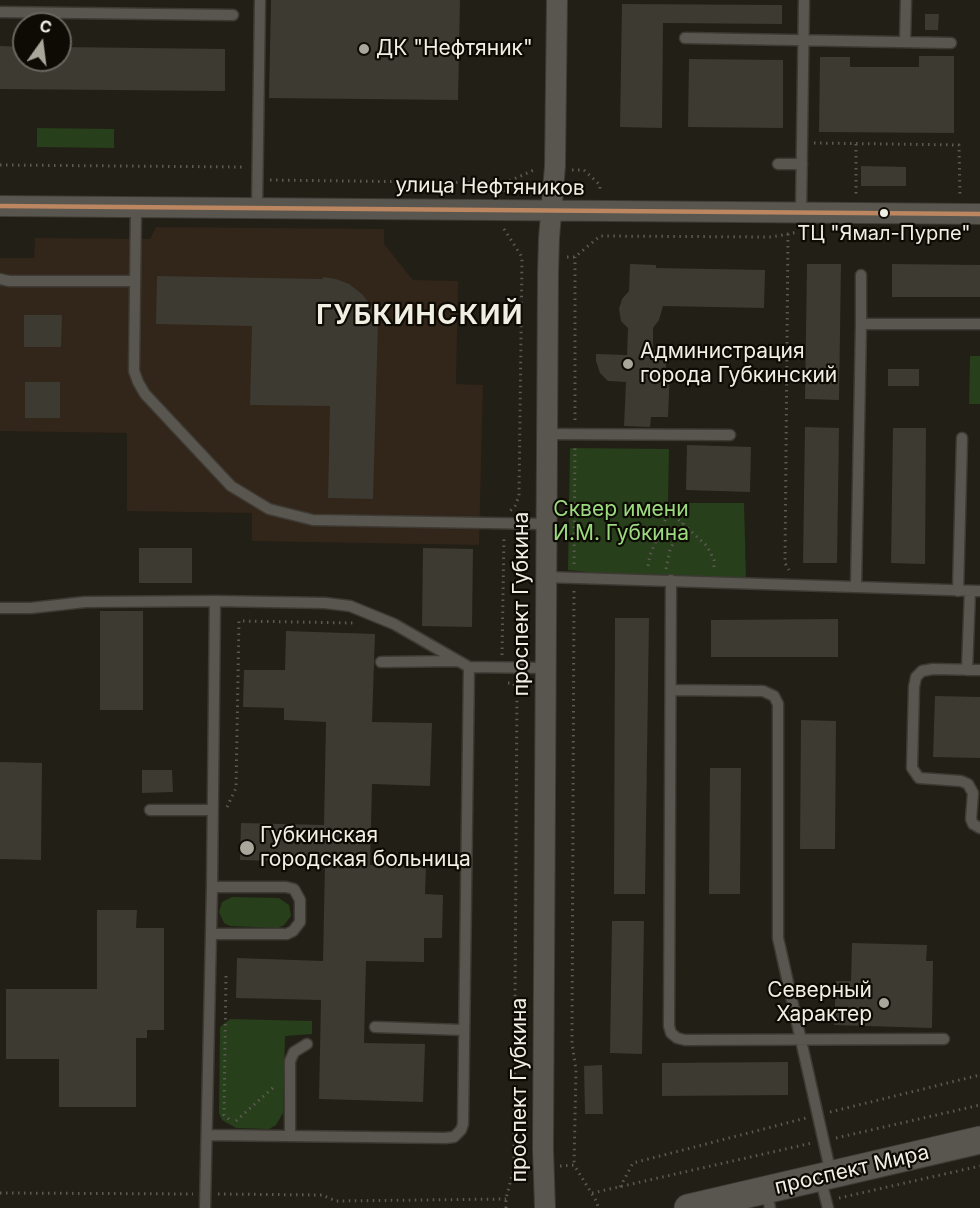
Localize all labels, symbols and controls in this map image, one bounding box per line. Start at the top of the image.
north arrow [12,12,72,72]
text: С [38,15,54,38]
place label: ДК "Нефтяник" [376,36,533,62]
marker: ДК "Нефтяник" [357,42,371,56]
street label: улица Нефтяников [395,173,585,201]
marker: ТЦ "Ямал-Пурпе" [878,207,890,219]
place label: ТЦ "Ямал-Пурпе" [797,222,971,246]
district label: ГУБКИНСКИЙ [316,300,524,332]
place label: Администрация города Губкинский [640,339,837,389]
marker: Администрация города Губкинский [621,357,635,371]
park label: Сквер имени И.М. Губкина [553,497,689,547]
street label: проспект Губкина [509,512,535,696]
place label: Губкинская городская больница [260,823,471,873]
marker: Губкинская городская больница [238,839,256,857]
place label: Северный Характер [767,978,872,1028]
marker: Северный Характер [877,996,891,1010]
street label: проспект Губкина [507,998,533,1182]
street label: проспект Мира [772,1140,932,1200]

